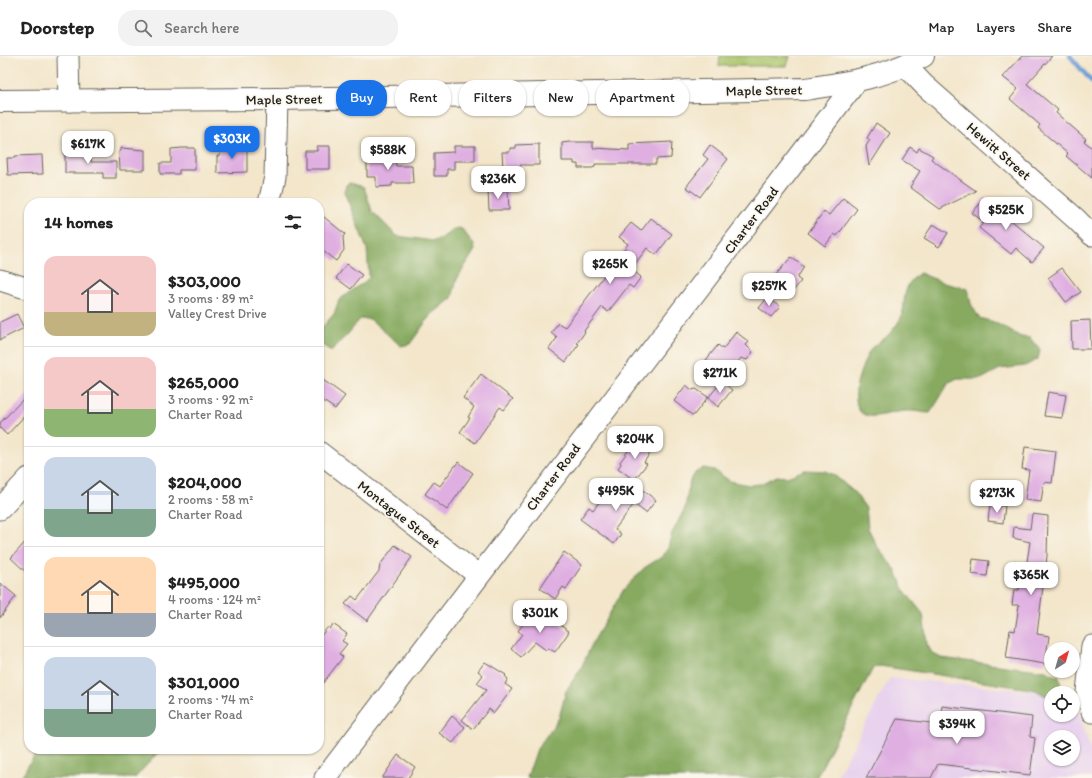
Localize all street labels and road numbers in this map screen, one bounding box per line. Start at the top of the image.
street label: Maple Street [725,81,803,100]
street label: Maple Street [245,90,323,109]
street label: Hewitt Street [963,119,1034,184]
street label: Charter Road [721,183,783,257]
street label: Charter Road [523,440,585,514]
street label: Montague Street [354,477,443,552]

